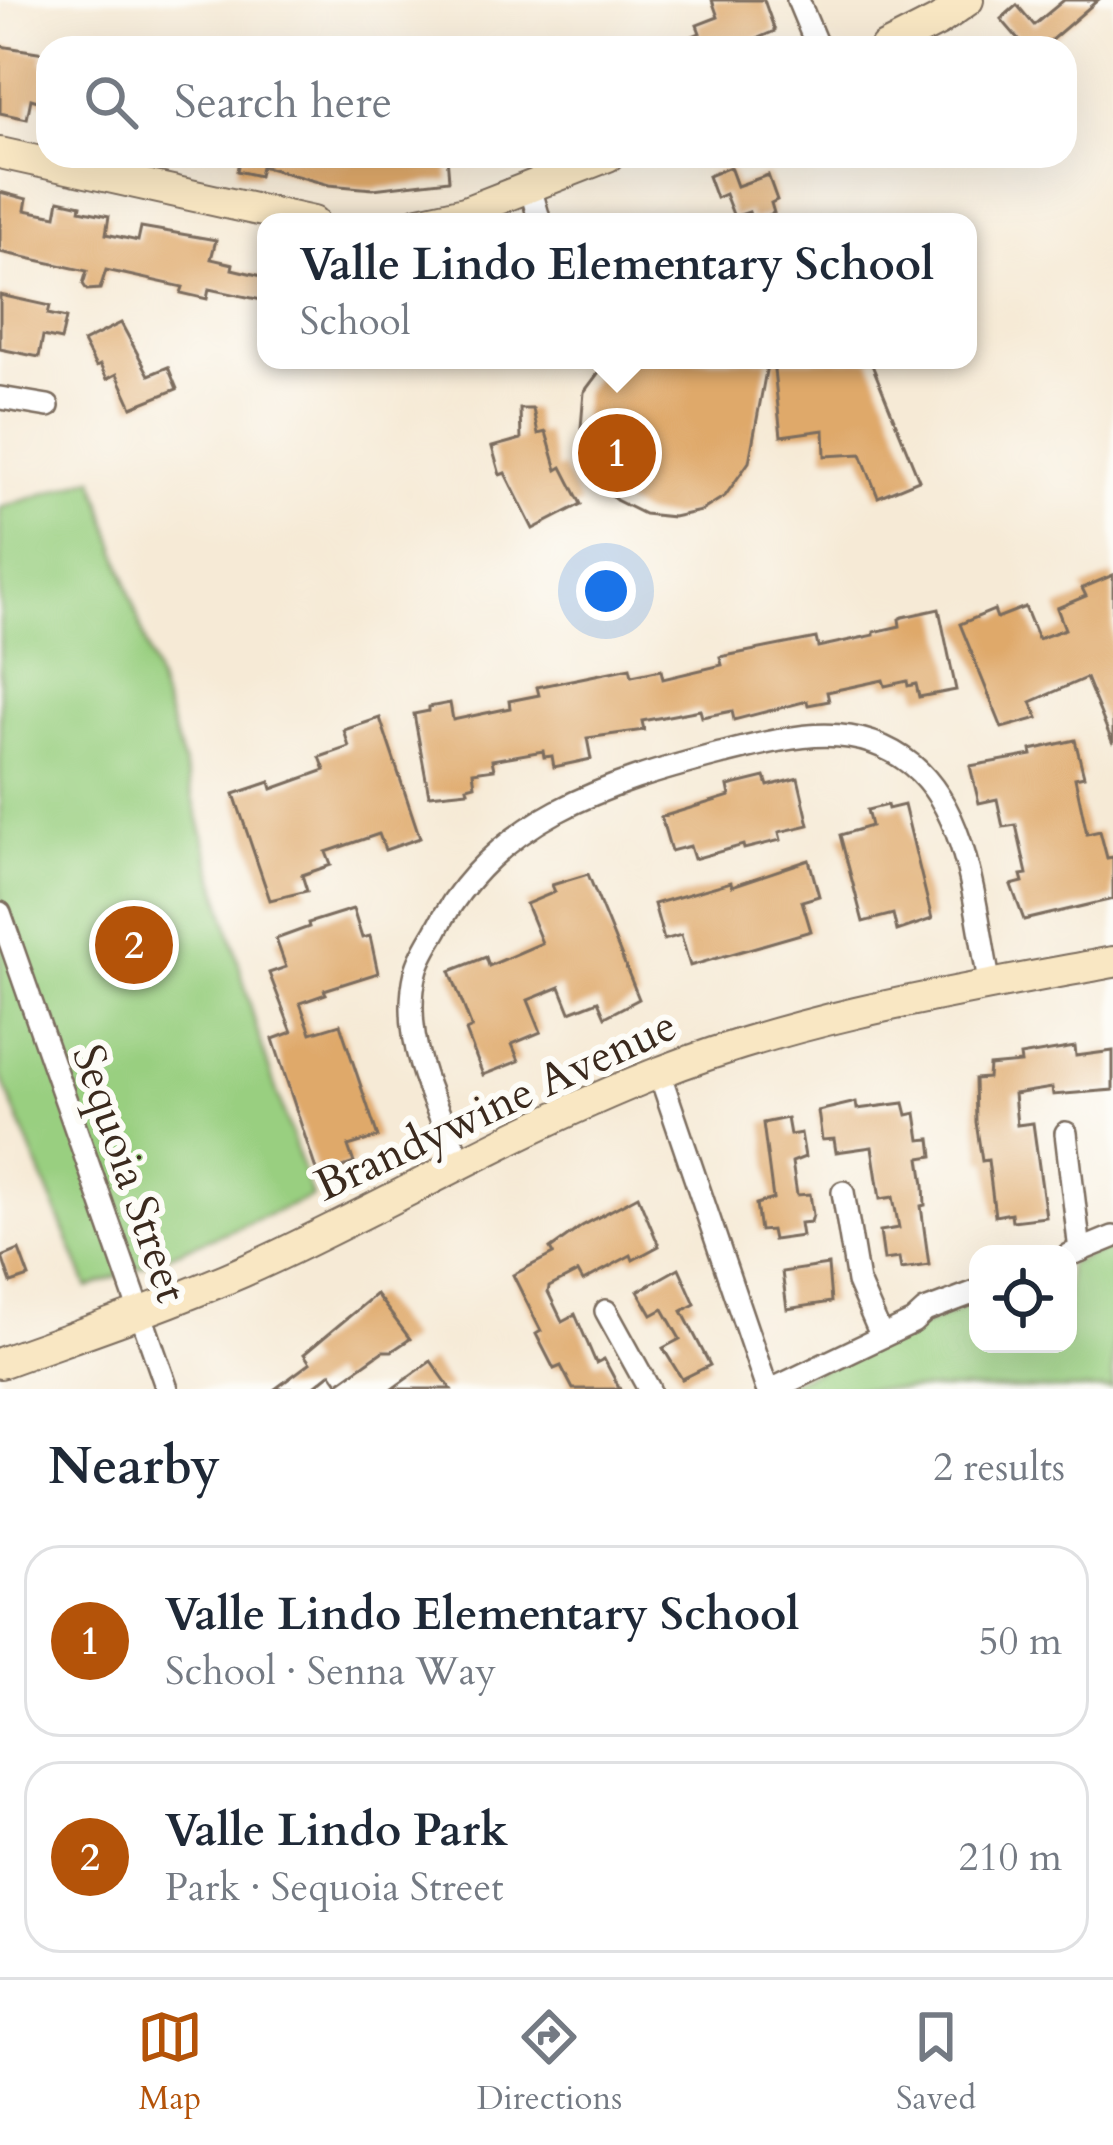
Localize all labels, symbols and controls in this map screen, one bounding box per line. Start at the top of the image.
search box [36,36,1077,168]
icon: search [78,69,144,135]
text: Search here [174,72,392,133]
popup [257,213,977,369]
text: Valle Lindo Elementary School [300,234,934,295]
text: School [300,295,411,348]
pin: 1 [578,408,656,498]
your location [576,561,636,621]
pin: 2 [95,900,173,990]
street label: Brandywine Avenue [305,995,686,1216]
street label: Sequoia Street [57,1037,202,1310]
map controls [969,1245,1077,1353]
button: locate [969,1245,1077,1353]
text: Nearby [48,1432,220,1502]
text: 2 results [933,1441,1065,1494]
text: Valle Lindo Elementary School [165,1584,799,1645]
text: 1 [80,1615,100,1668]
text: 50 m [979,1615,1062,1668]
text: School · Senna Way [165,1645,496,1698]
text: Valle Lindo Park [165,1800,508,1861]
text: 2 [80,1831,100,1884]
text: 210 m [959,1831,1062,1884]
text: Park · Sequoia Street [165,1861,504,1914]
tab: Map [137,2004,203,2121]
tab: Directions [477,2004,622,2121]
tab: Saved [896,2004,976,2121]

